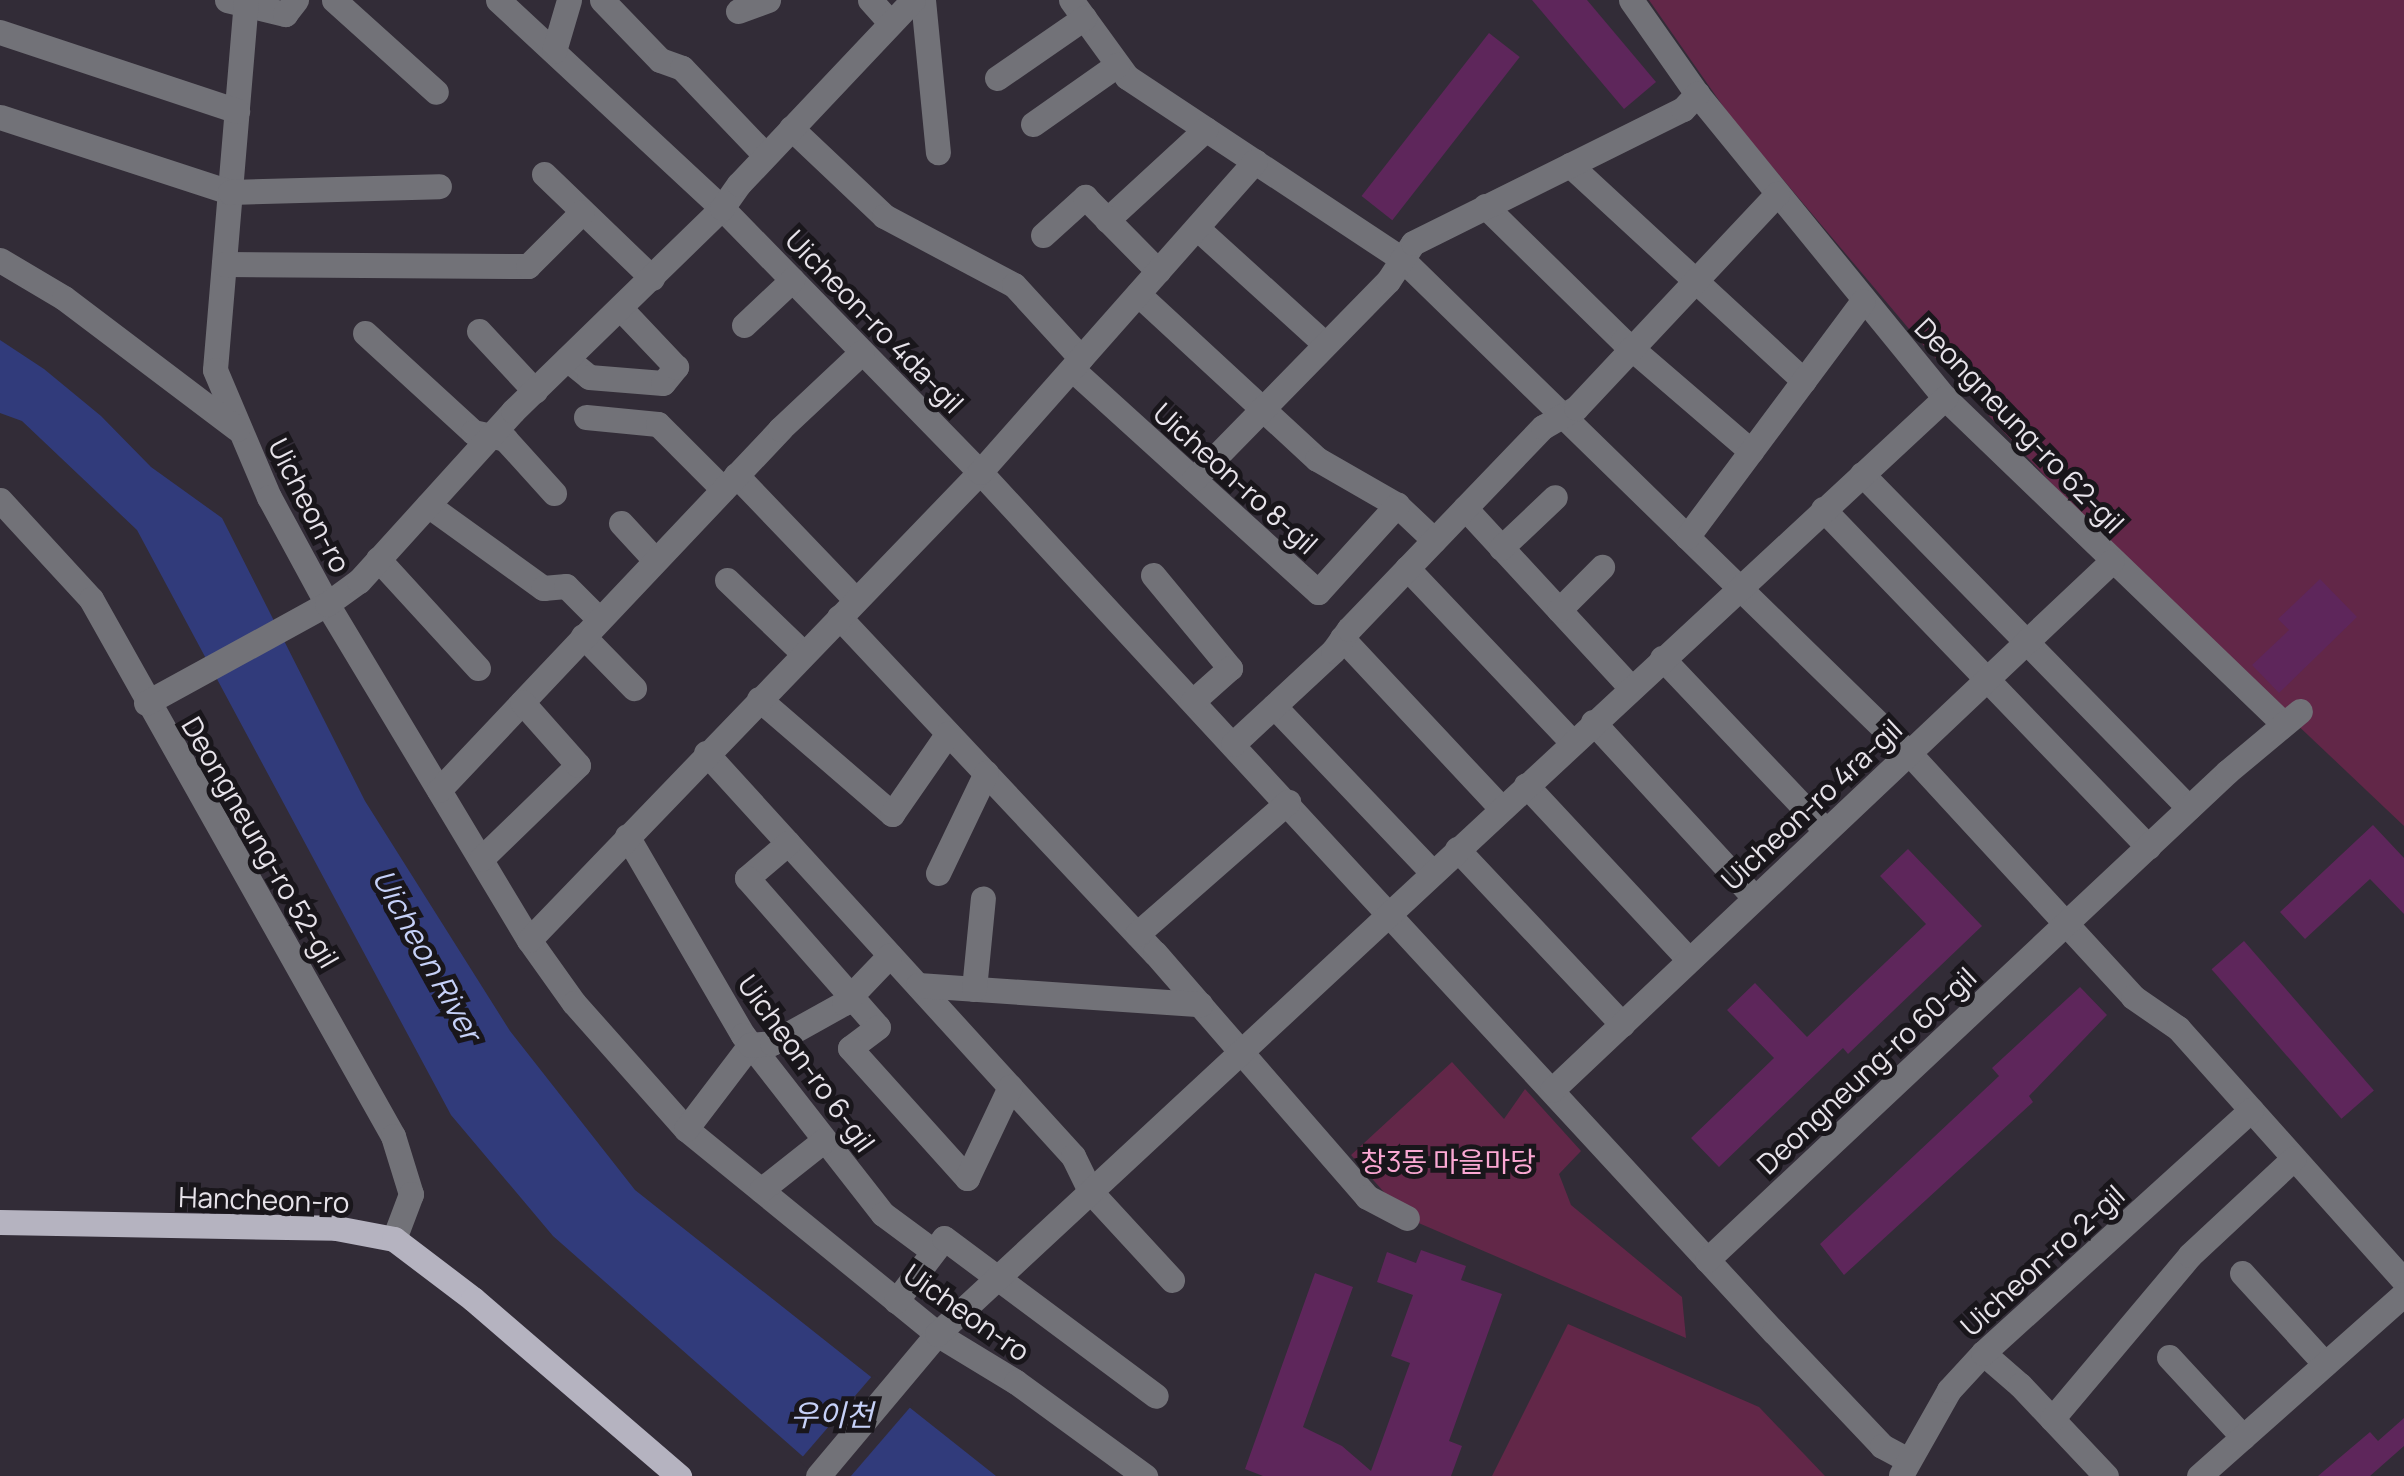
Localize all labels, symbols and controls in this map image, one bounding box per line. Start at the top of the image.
street label: Uicheon-ro 4da-gil [779,222,971,420]
street label: Deongneung-ro 62-gil [1909,310,2131,540]
street label: Uicheon-ro 8-gil [1147,395,1325,561]
street label: Uicheon-ro [262,432,358,578]
street label: Deongneung-ro 52-gil [175,711,347,973]
street label: Uicheon-ro 4ra-gil [1714,712,1908,896]
water label: Uicheon River [365,863,489,1047]
street label: Deongneung-ro 60-gil [1749,960,1983,1180]
street label: Uicheon-ro 6-gil [732,968,882,1158]
park label: 창3동 마을마당 [1360,1144,1536,1178]
street label: Uicheon-ro 2-gil [1953,1178,2131,1342]
street label: Hancheon-ro [178,1179,350,1219]
street label: Uicheon-ro [898,1256,1036,1368]
water label: 우이천 [791,1397,873,1433]

